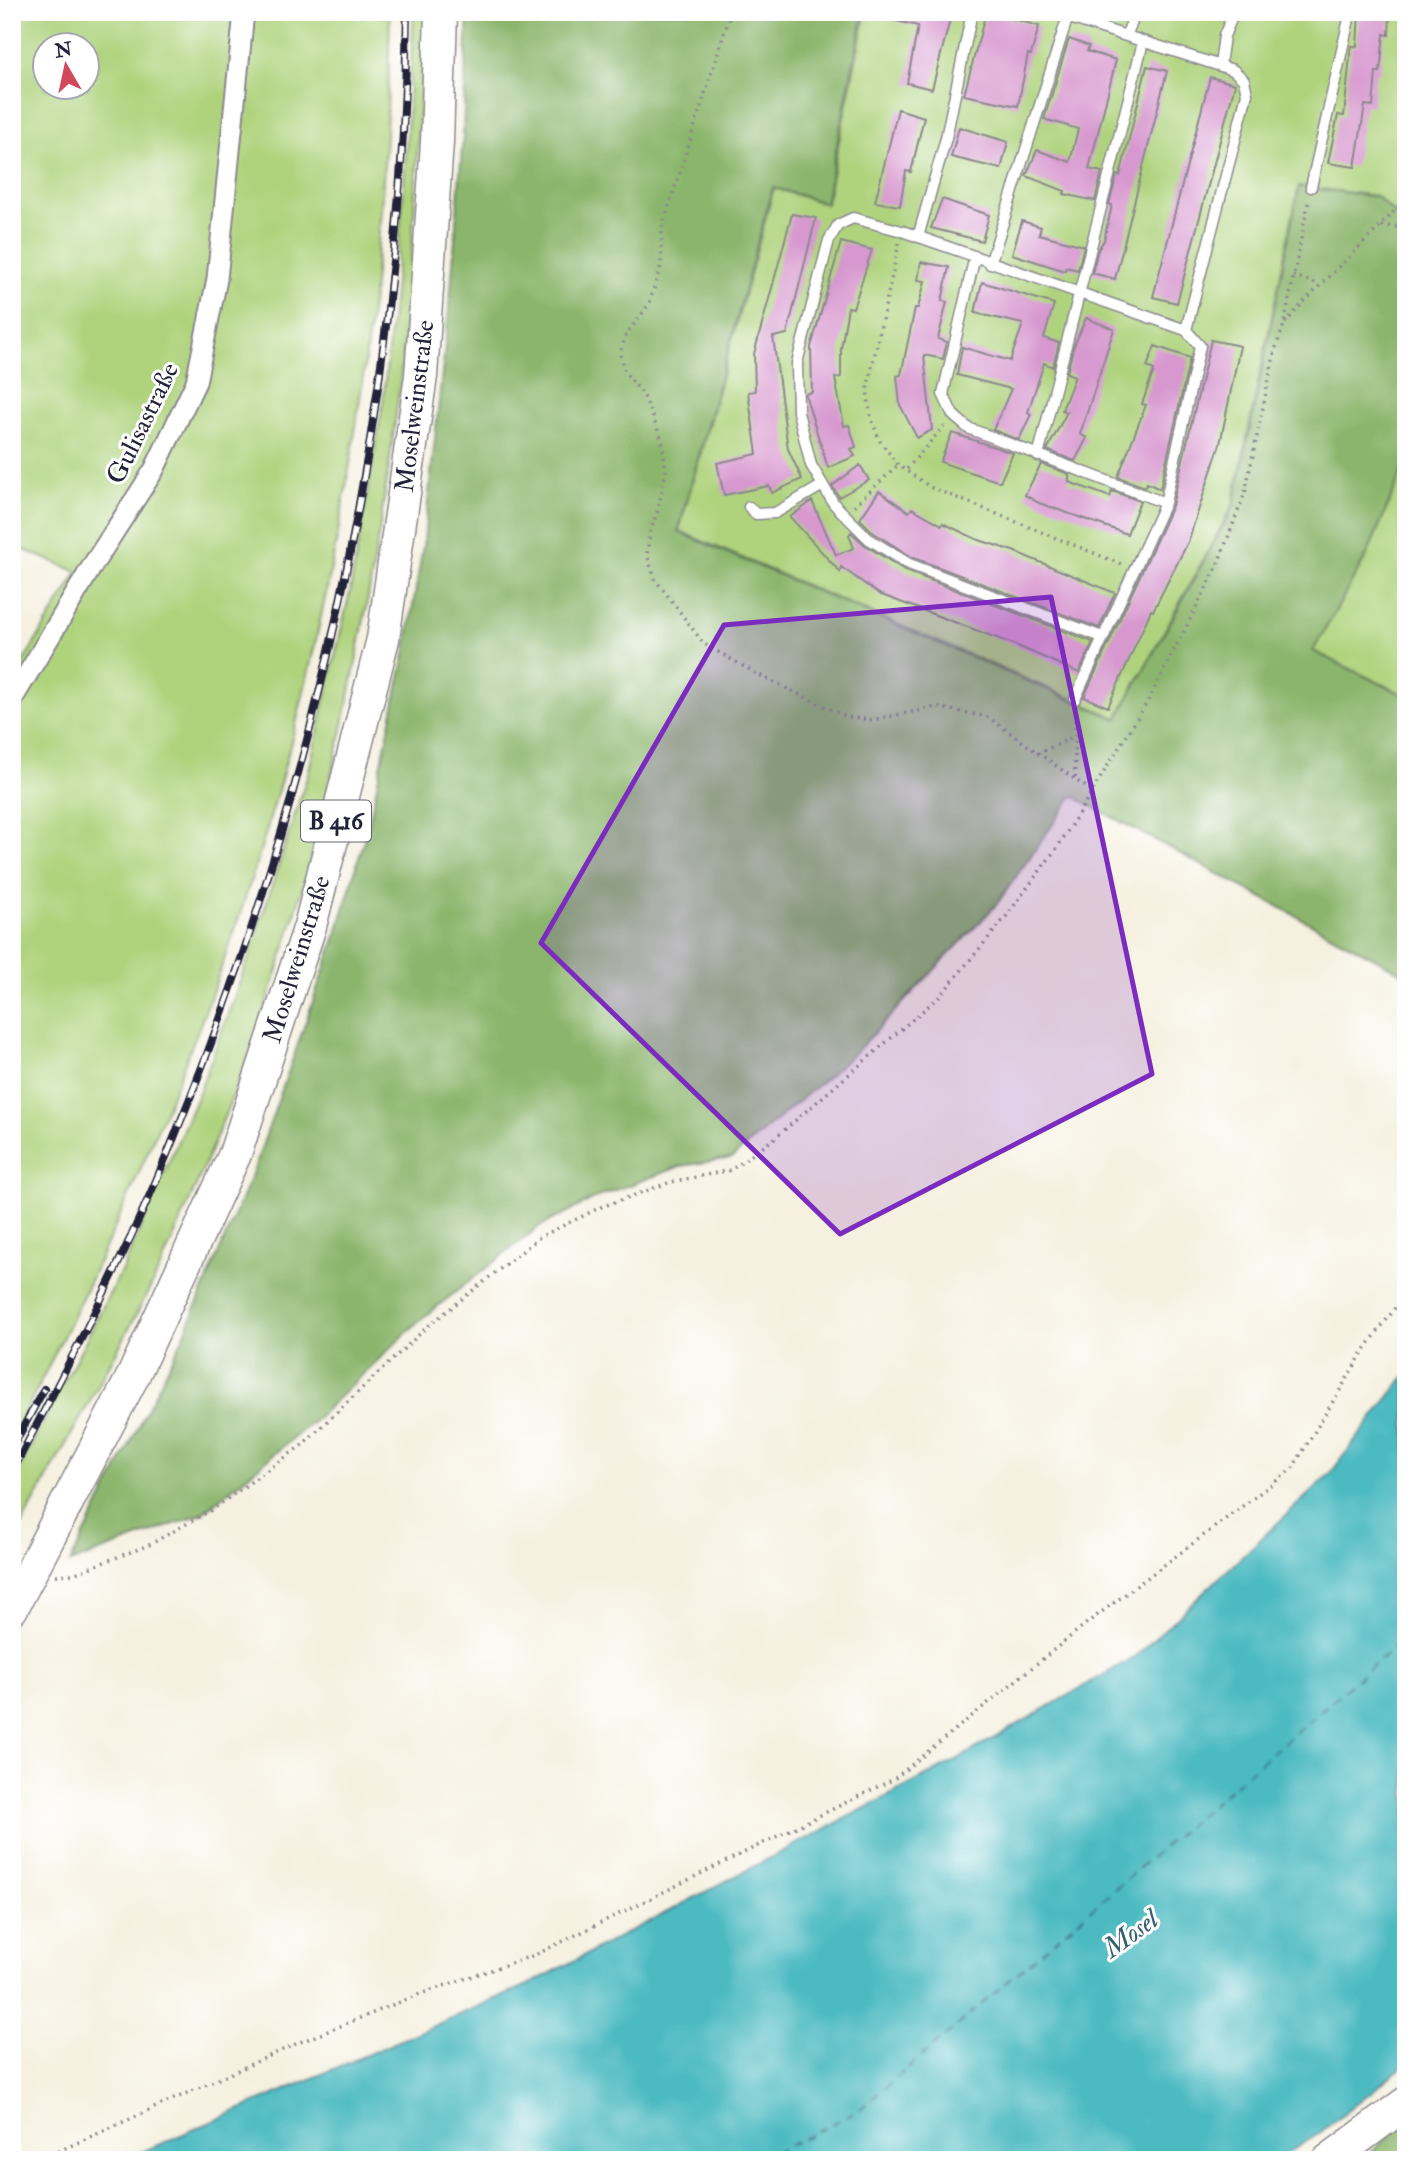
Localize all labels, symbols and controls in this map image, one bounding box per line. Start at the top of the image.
north arrow [32,32,102,102]
text: N [52,37,75,64]
street label: Moselweinstraße [389,318,441,494]
street label: Gulisastraße [100,357,186,489]
road number: B 416 [301,800,371,842]
street label: Moselweinstraße [256,872,338,1047]
water label: Mosel [1095,1901,1167,1967]

